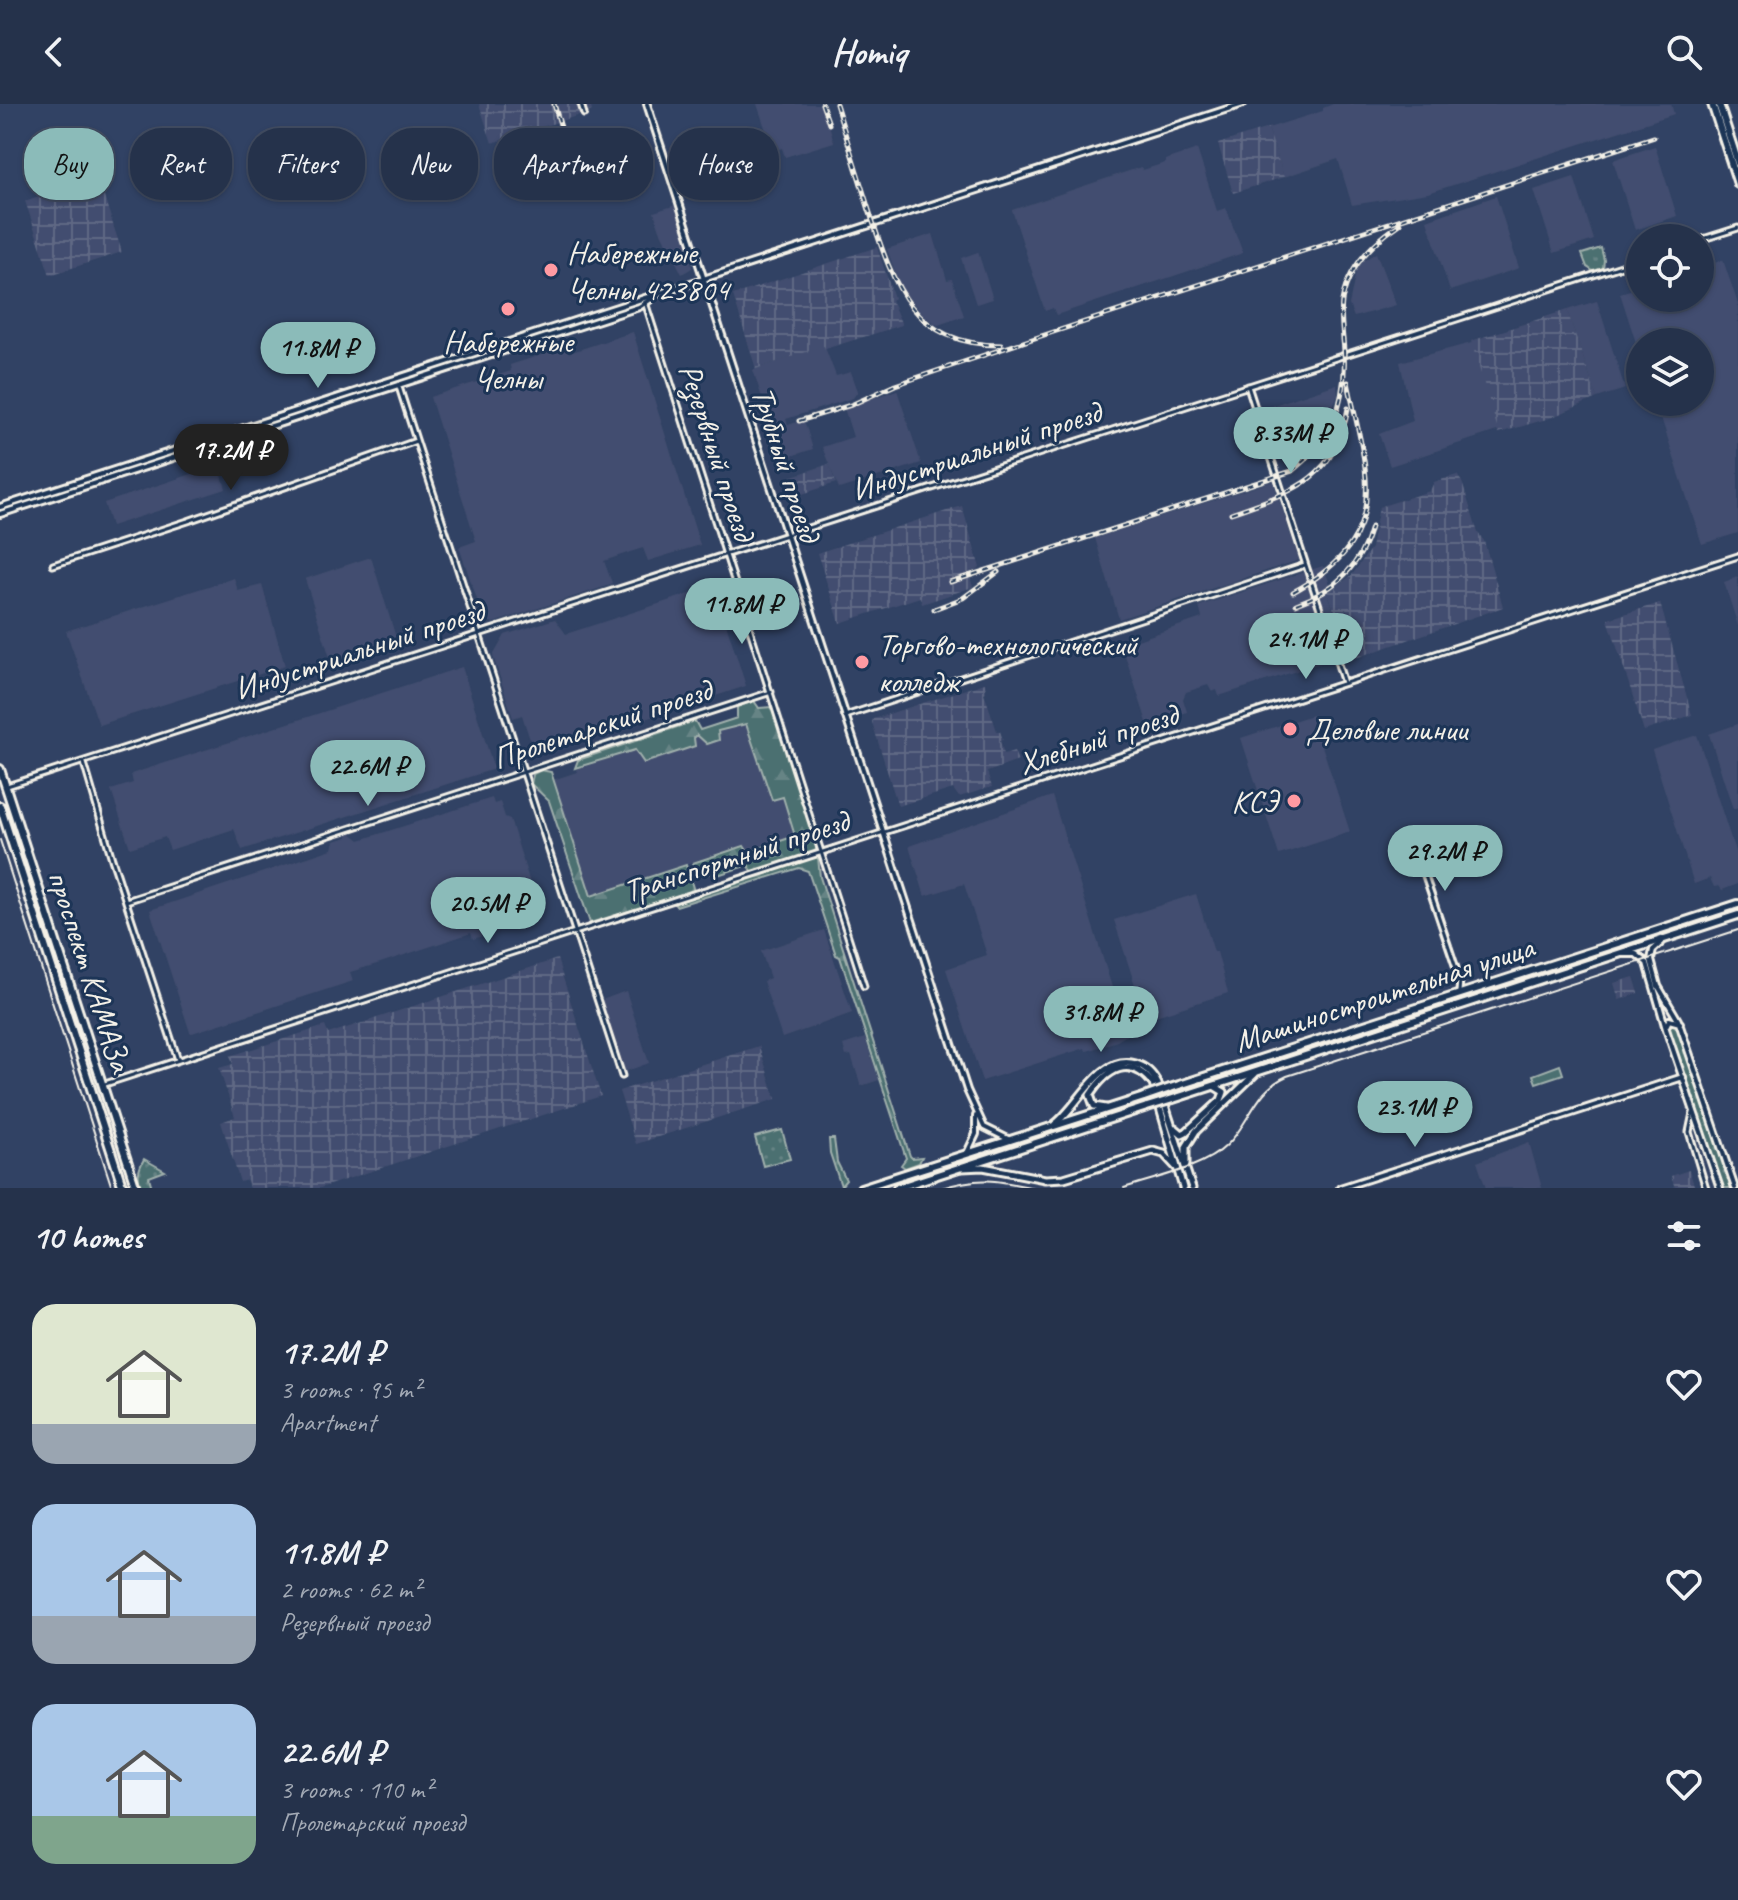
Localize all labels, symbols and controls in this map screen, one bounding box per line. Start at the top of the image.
text: Homiq [832,29,906,75]
icon: back [32,30,76,74]
icon: search [1662,30,1706,74]
chip: Buy [24,128,114,200]
chip: Rent [130,128,232,200]
chip: Filters [248,128,365,200]
chip: New [381,128,478,200]
chip: Apartment [494,128,653,200]
chip: House [669,128,779,200]
map controls [1626,224,1714,416]
button: locate [1626,224,1714,312]
place label: Набережные Челны 423804 [567,232,733,310]
marker: Набережные Челны 423804 [542,261,560,279]
marker: Набережные Челны [499,300,517,318]
place label: Набережные Челны [443,321,575,399]
pin: 11.8M ₽ [244,322,392,390]
button: layers [1626,328,1714,416]
text: 11.8M ₽ [279,331,357,364]
street label: Резервный проезд [669,359,766,548]
street label: Трубный проезд [742,381,831,549]
street label: Индустриальный проезд [846,390,1109,511]
pin: 8.33M ₽ [1217,407,1365,475]
text: 8.33M ₽ [1252,416,1330,449]
pin: 17.2M ₽ [157,424,305,492]
text: 17.2M ₽ [192,433,270,466]
pin: 11.8M ₽ [668,578,816,646]
text: 11.8M ₽ [703,587,781,620]
street label: Индустриальный проезд [229,589,492,710]
pin: 24.1M ₽ [1232,613,1380,681]
text: 24.1M ₽ [1267,622,1345,655]
place label: Торгово-технологический колледж [878,624,1139,702]
marker: Торгово-технологический колледж [853,653,871,671]
street label: Пролетарский проезд [487,669,719,779]
street label: Хлебный проезд [1013,693,1185,784]
place label: Деловые линии [1306,709,1470,750]
marker: Деловые линии [1281,720,1299,738]
pin: 22.6M ₽ [294,740,442,808]
text: 22.6M ₽ [328,749,408,782]
place label: КСЭ [1231,781,1281,822]
marker: КСЭ [1285,792,1303,810]
street label: Транспортный проезд [618,799,856,912]
pin: 29.2M ₽ [1371,825,1519,893]
text: 29.2M ₽ [1406,834,1484,867]
street label: проспект КАМАЗа [38,865,143,1079]
pin: 20.5M ₽ [414,877,562,945]
text: 20.5M ₽ [449,886,527,919]
street label: Машиностроительная улица [1229,926,1541,1062]
pin: 31.8M ₽ [1027,986,1175,1054]
text: 31.8M ₽ [1062,995,1140,1028]
pin: 23.1M ₽ [1341,1081,1489,1149]
text: 23.1M ₽ [1376,1090,1454,1123]
icon: filters [1662,1214,1706,1258]
text: 10 homes [32,1215,143,1258]
text: 17.2M ₽ [280,1330,383,1373]
icon: home [96,1336,192,1432]
icon: heart [1662,1362,1706,1406]
text: 3 rooms · 95 m² [280,1373,421,1406]
text: Apartment [280,1406,376,1439]
text: 11.8M ₽ [280,1530,383,1573]
icon: home [96,1536,192,1632]
icon: heart [1662,1562,1706,1606]
text: 2 rooms · 62 m² [280,1573,421,1606]
text: Резервный проезд [280,1606,429,1639]
text: 22.6M ₽ [280,1730,384,1773]
icon: home [96,1736,192,1832]
icon: heart [1662,1762,1706,1806]
text: 3 rooms · 110 m² [280,1773,432,1806]
text: Пролетарский проезд [280,1806,465,1839]

